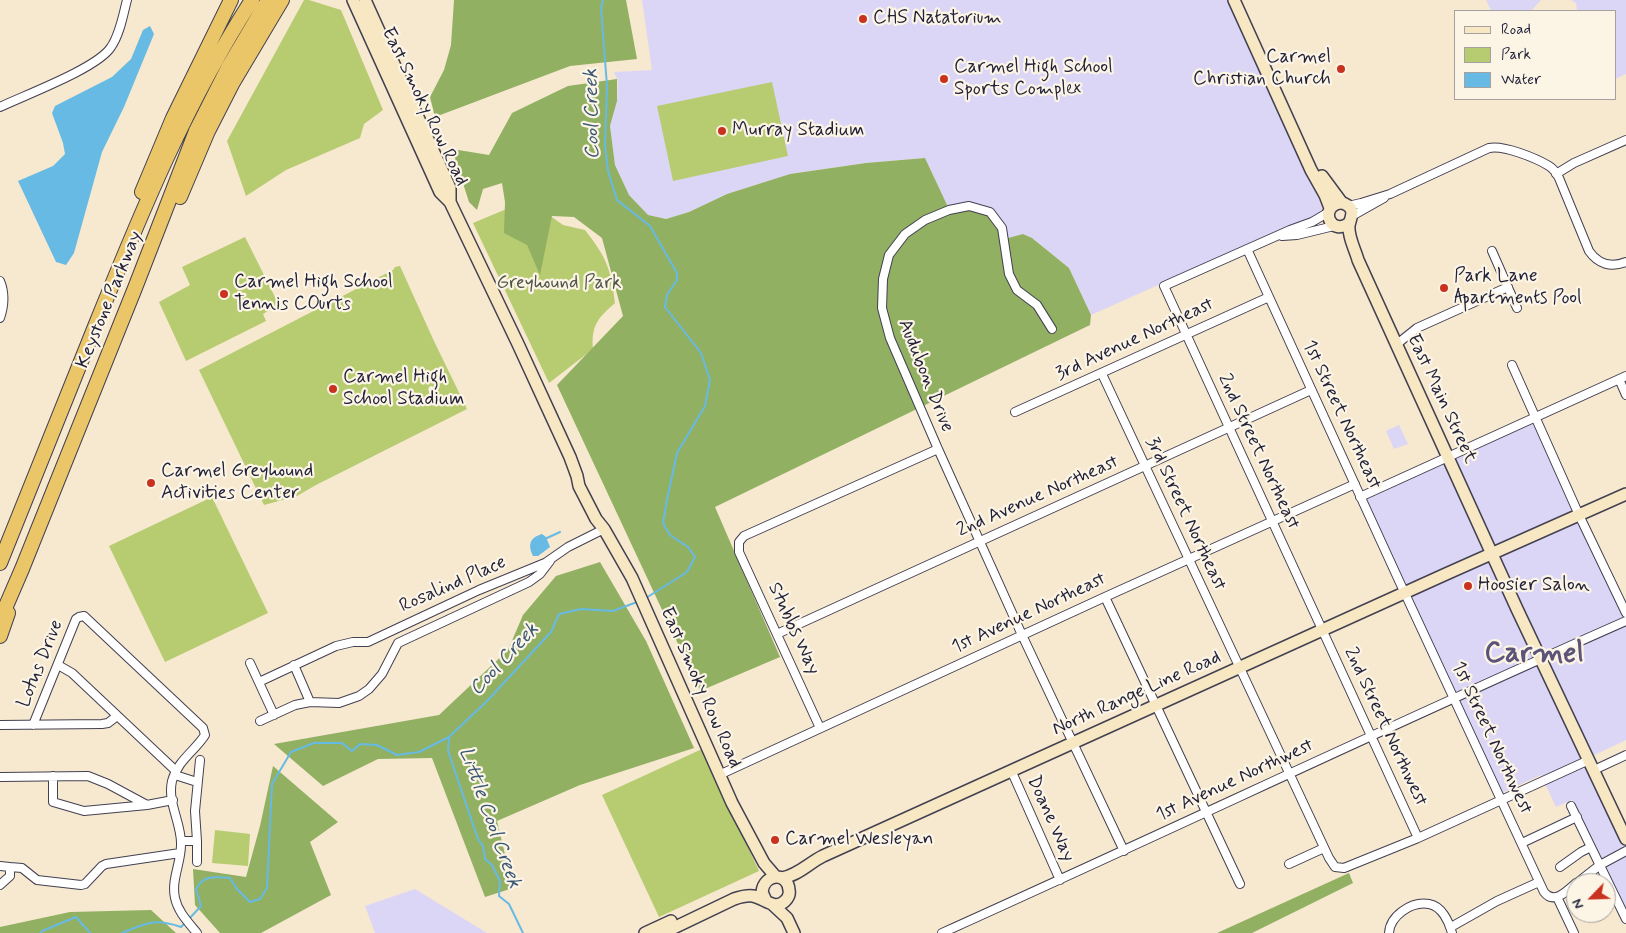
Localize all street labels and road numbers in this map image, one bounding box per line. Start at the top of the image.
street label: East Smoky Row Road [376,24,472,190]
street label: Keystone Parkway [72,228,148,372]
street label: 3rd Avenue Northeast [1053,293,1217,387]
street label: Audubon Drive [892,316,958,436]
street label: East Main Street [1401,331,1481,467]
street label: 1st Street Northeast [1296,337,1386,493]
street label: 2nd Street Northeast [1212,371,1304,533]
street label: 3rd Street Northeast [1140,434,1230,594]
street label: 2nd Avenue Northeast [954,451,1122,543]
street label: Rosalind Place [396,551,510,619]
street label: 1st Avenue Northeast [948,568,1110,660]
street label: Stubbs Way [762,579,824,679]
street label: East Smoky Row Road [654,604,746,772]
street label: Lotus Drive [13,617,69,711]
street label: 2nd Street Northwest [1338,644,1432,810]
street label: North Range Line Road [1049,647,1225,741]
street label: 1st Street Northwest [1446,658,1536,818]
street label: 1st Avenue Northwest [1153,735,1317,827]
street label: Doane Way [1021,772,1079,866]

